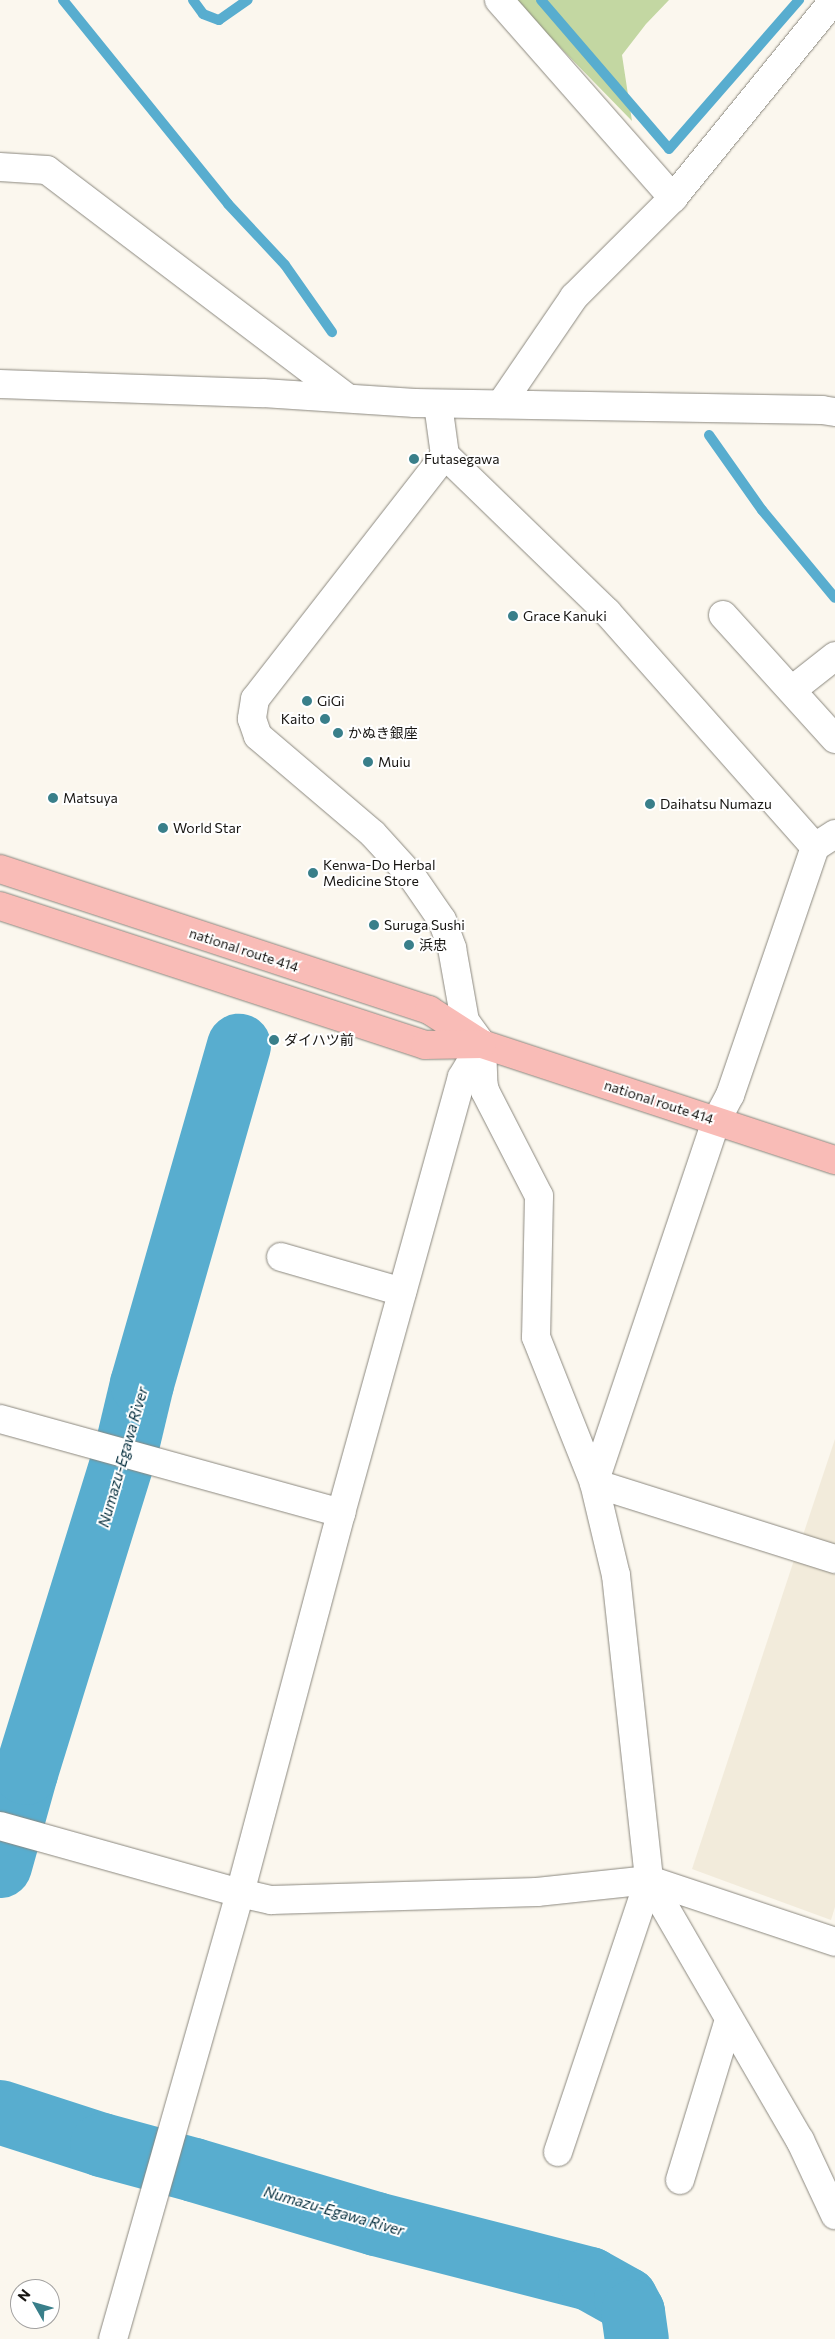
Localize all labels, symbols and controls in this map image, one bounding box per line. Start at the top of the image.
place label: Futasegawa [424,451,499,467]
marker: Futasegawa [408,453,420,465]
place label: Grace Kanuki [523,608,607,624]
marker: Grace Kanuki [507,610,519,622]
place label: GiGi [317,693,345,709]
marker: GiGi [301,695,313,707]
place label: Kaito [281,711,315,727]
marker: Kaito [319,713,331,725]
place label: かぬき銀座 [348,725,418,741]
marker: かぬき銀座 [332,727,344,739]
place label: Muiu [378,754,411,770]
marker: Muiu [362,756,374,768]
place label: Matsuya [63,790,118,806]
marker: Matsuya [47,792,59,804]
place label: Daihatsu Numazu [660,796,772,812]
marker: Daihatsu Numazu [644,798,656,810]
place label: World Star [173,820,241,836]
marker: World Star [157,822,169,834]
place label: Kenwa-Do Herbal Medicine Store [323,857,435,890]
marker: Kenwa-Do Herbal Medicine Store [307,867,319,879]
place label: Suruga Sushi [384,917,465,933]
marker: Suruga Sushi [368,919,380,931]
street label: national route 414 [187,924,301,976]
place label: 浜忠 [419,937,447,953]
marker: 浜忠 [403,939,415,951]
place label: ダイハツ前 [284,1032,354,1048]
marker: ダイハツ前 [268,1034,280,1046]
street label: national route 414 [602,1076,716,1128]
water label: Numazu-Egawa River [94,1385,152,1529]
water label: Numazu-Egawa River [262,2182,406,2240]
north arrow [10,2279,60,2329]
text: N [14,2286,34,2304]

